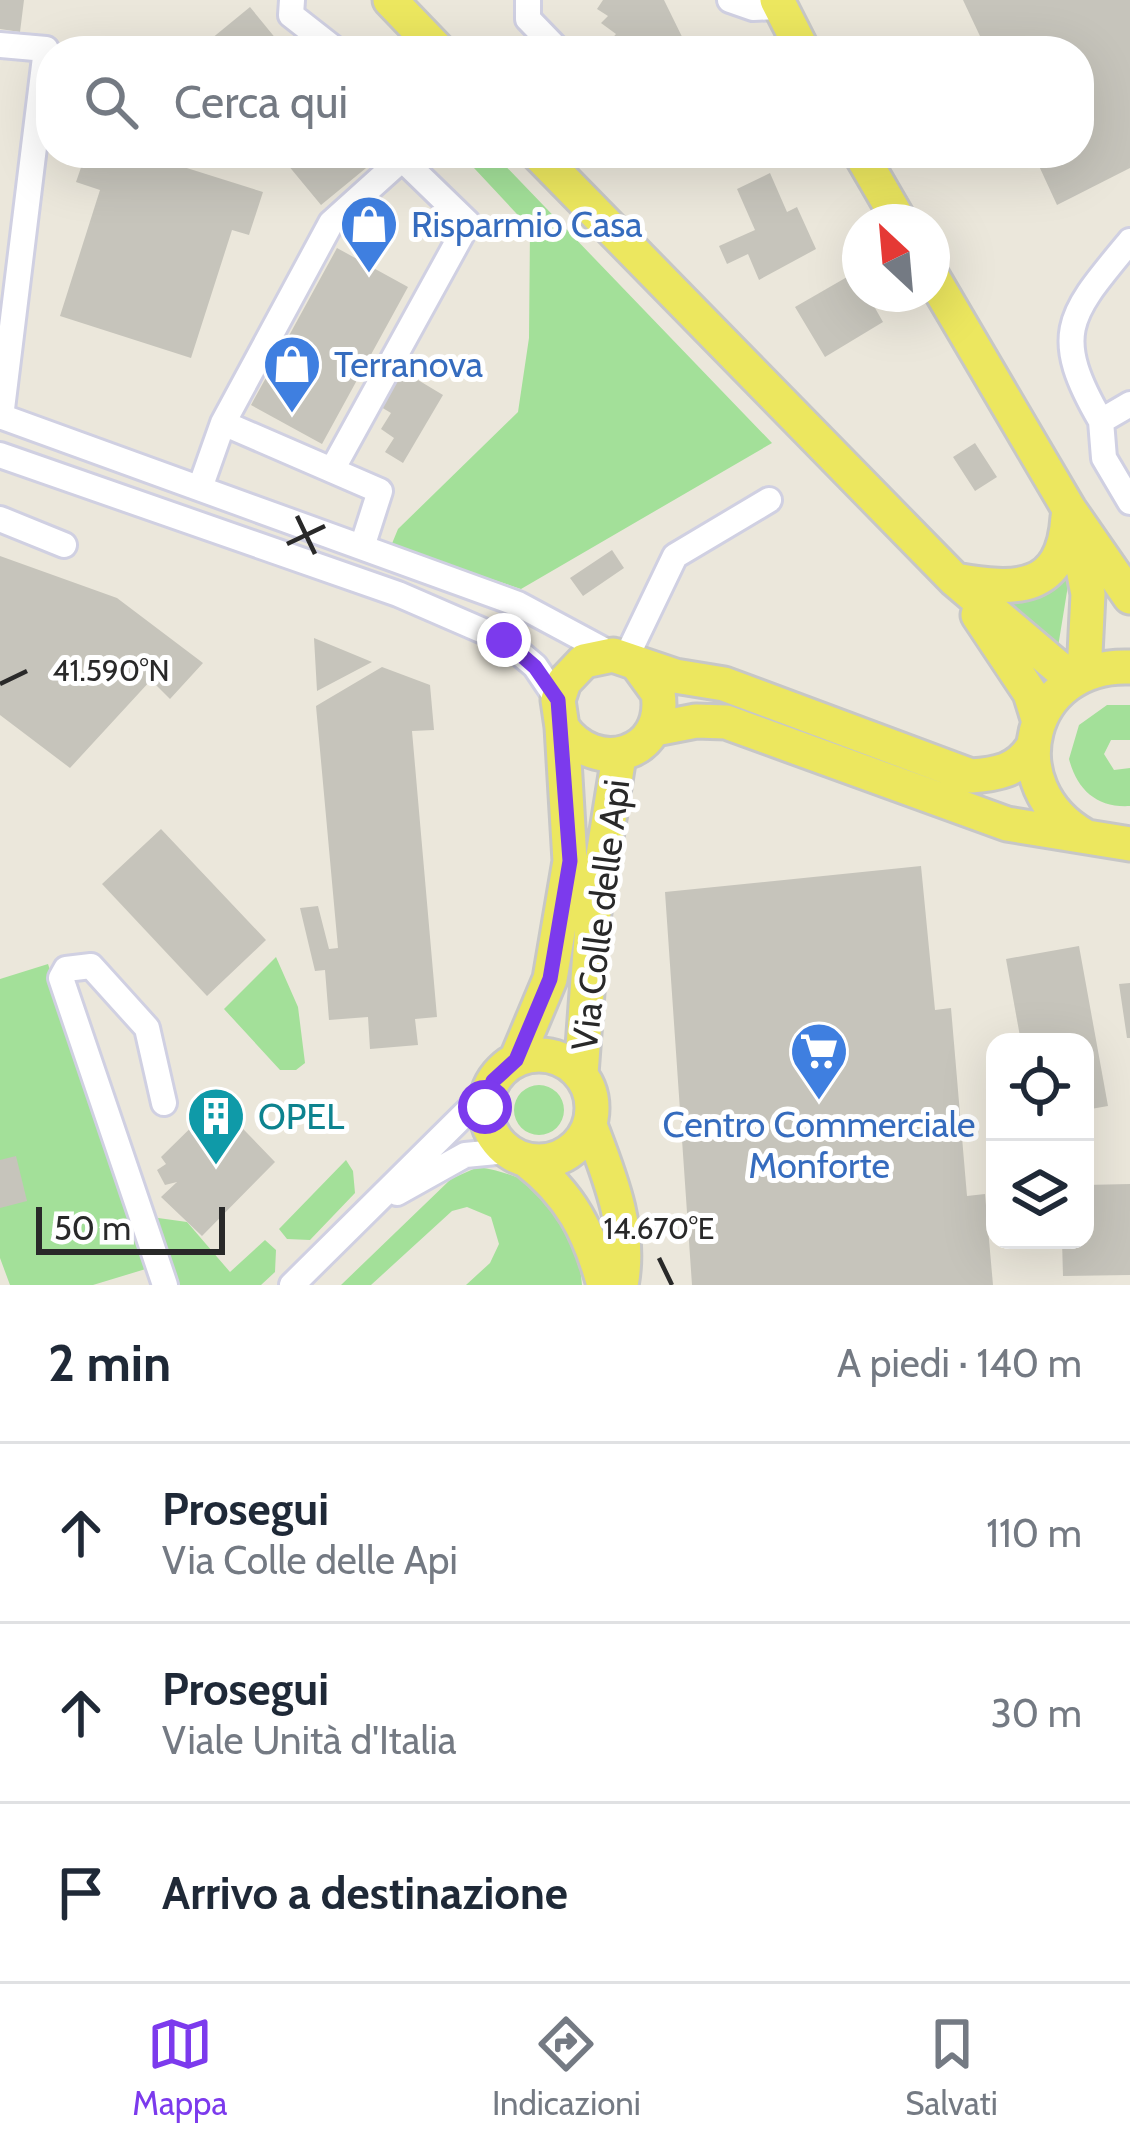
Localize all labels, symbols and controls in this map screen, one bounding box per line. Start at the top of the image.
search box [36,36,1094,168]
icon: search [78,69,144,135]
text: Cerca qui [174,75,348,129]
shop icon: Risparmio Casa [338,193,400,275]
place label: Risparmio Casa [411,202,642,246]
north arrow [842,204,950,312]
shop icon: Terranova [261,333,323,415]
place label: Terranova [334,342,483,386]
route end [477,613,531,667]
text: 41.590°N [52,652,170,689]
street label: Via Colle delle Api [562,777,638,1053]
supermarket icon: Centro Commerciale Monforte [788,1020,850,1102]
map controls [986,1033,1094,1249]
button: locate [986,1033,1094,1141]
route start [458,1080,512,1134]
building icon: OPEL [185,1085,247,1167]
place label: OPEL [258,1094,344,1138]
place label: Centro Commerciale Monforte [663,1102,975,1187]
button: layers [986,1141,1094,1249]
scale bar [36,1201,225,1254]
text: 50 m [54,1208,131,1248]
text: 14.670°E [604,1210,714,1247]
text: 2 min [48,1332,171,1394]
text: A piedi · 140 m [837,1339,1082,1387]
text: Prosegui [162,1482,329,1536]
icon: ahead [48,1500,114,1566]
text: 110 m [986,1509,1082,1557]
text: Via Colle delle Api [162,1536,458,1584]
text: Prosegui [162,1662,329,1716]
icon: ahead [48,1680,114,1746]
text: 30 m [991,1689,1082,1737]
text: Viale Unità d'Italia [162,1716,457,1764]
icon: arrive [48,1860,114,1926]
text: Arrivo a destinazione [162,1866,568,1920]
tab: Mappa [132,2011,227,2123]
tab: Indicazioni [492,2011,641,2123]
tab: Salvati [905,2011,998,2123]

